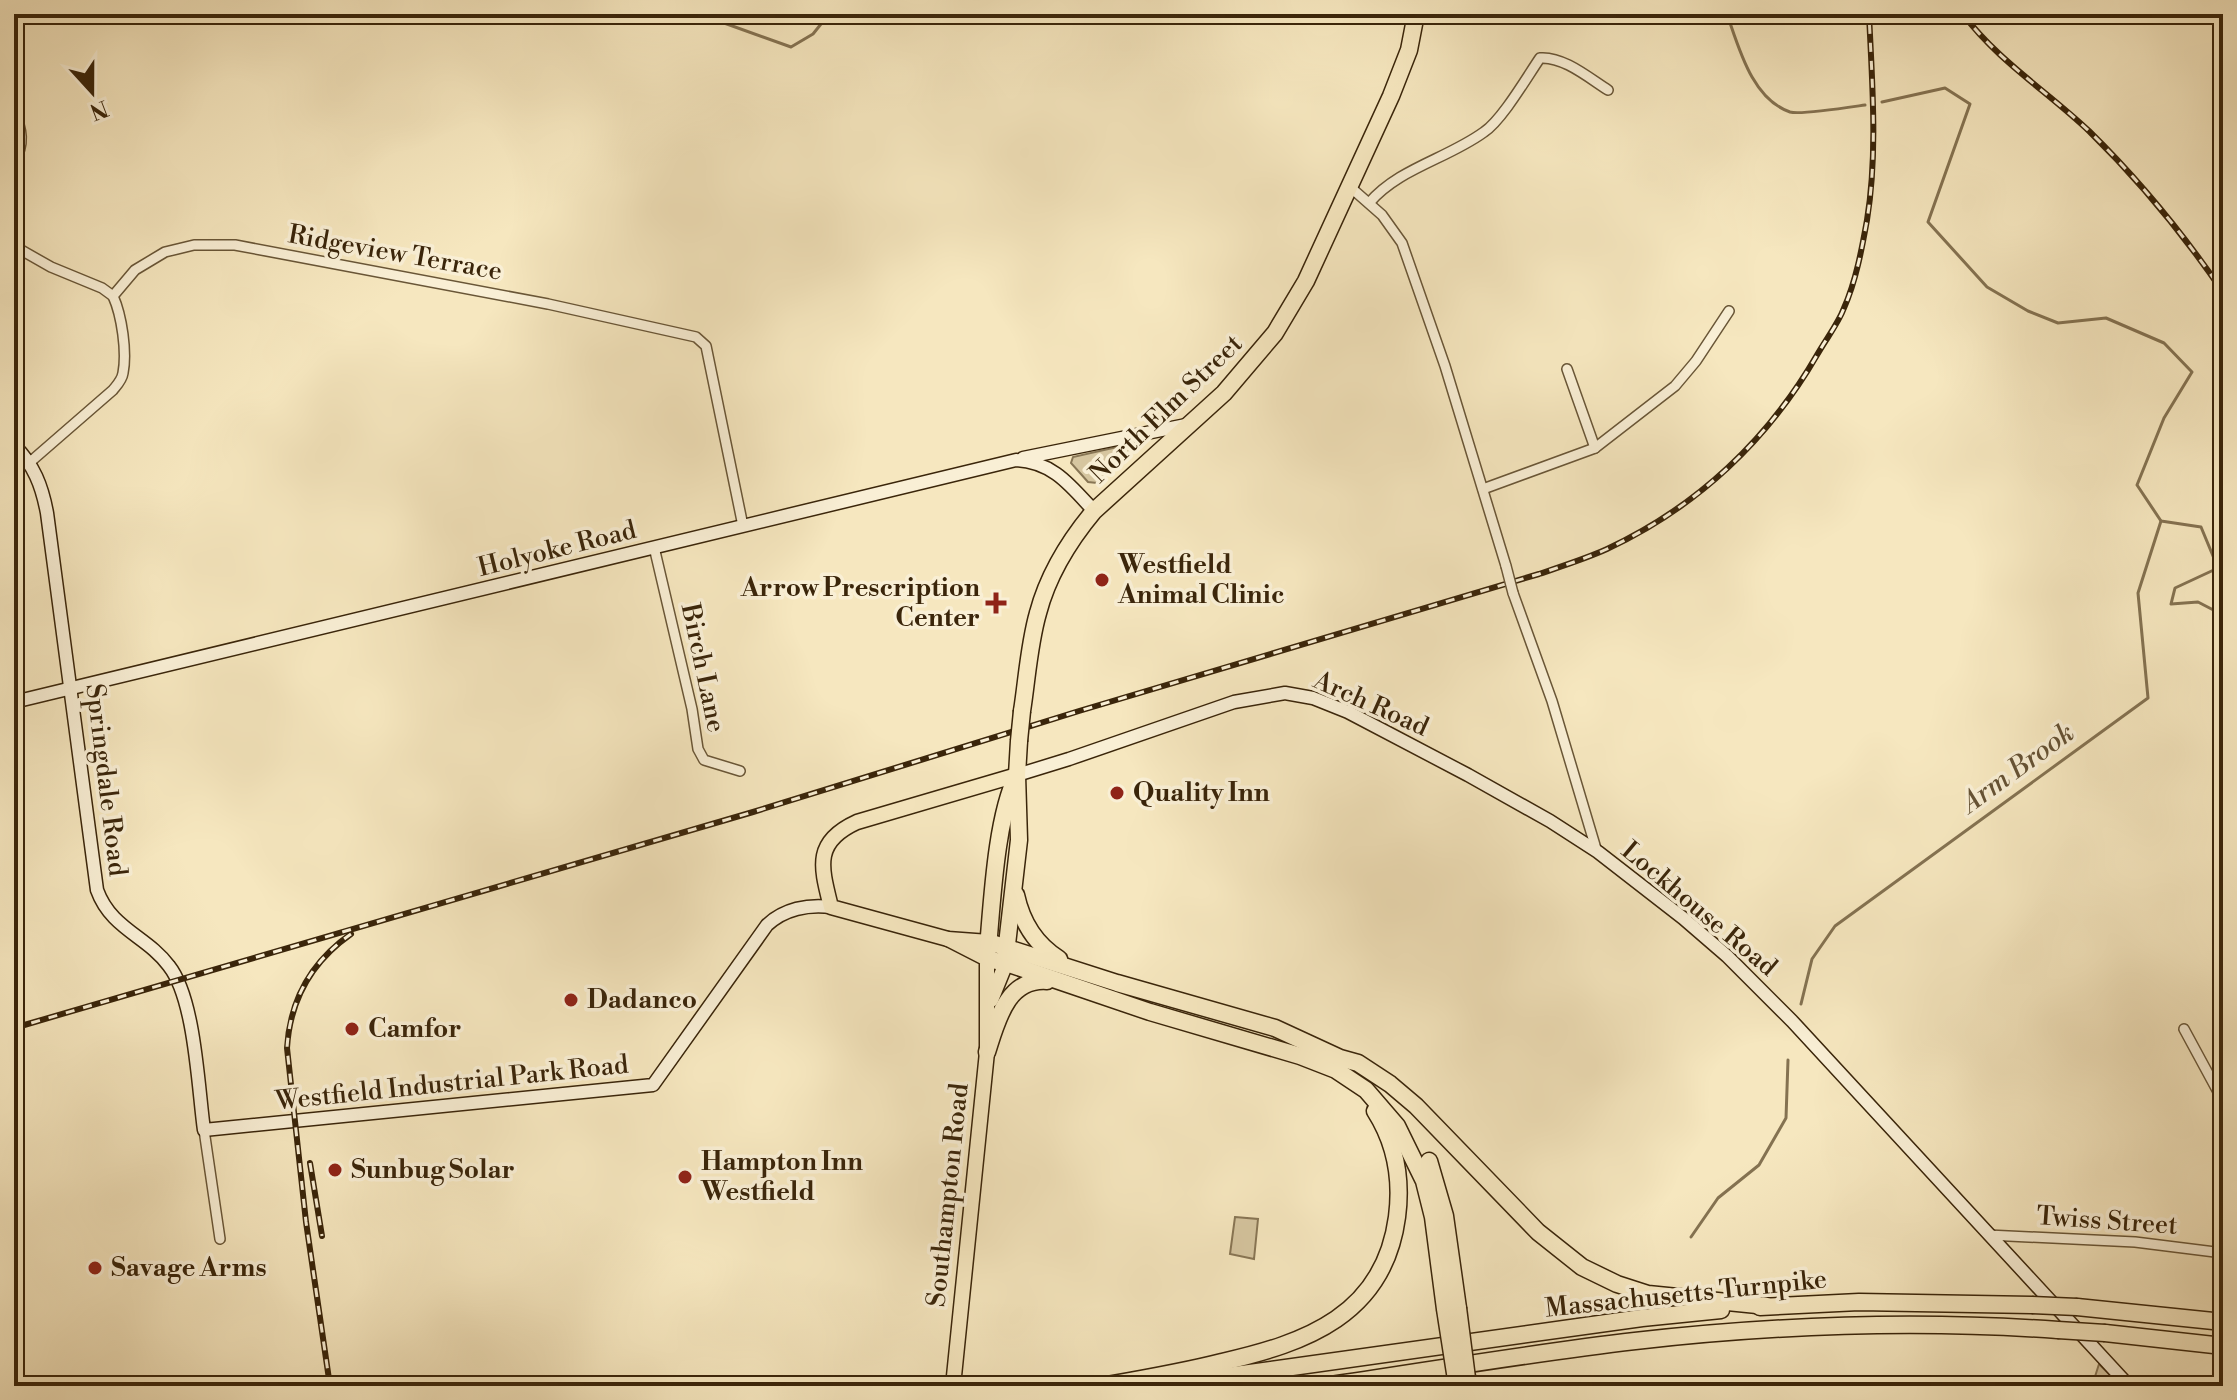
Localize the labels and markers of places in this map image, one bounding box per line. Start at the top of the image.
place label: Westfield Animal Clinic [1117,549,1284,611]
marker: Westfield Animal Clinic [1093,571,1111,589]
place label: Arrow Prescription Center [740,572,980,634]
marker: Arrow Prescription Center [987,594,1005,612]
place label: Quality Inn [1133,777,1270,809]
marker: Quality Inn [1108,784,1126,802]
place label: Dadanco [587,984,697,1016]
marker: Dadanco [562,991,580,1009]
place label: Camfor [368,1013,461,1045]
marker: Camfor [343,1020,361,1038]
place label: Hampton Inn Westfield [700,1146,863,1208]
place label: Sunbug Solar [351,1154,515,1186]
marker: Sunbug Solar [326,1161,344,1179]
marker: Hampton Inn Westfield [676,1168,694,1186]
place label: Savage Arms [111,1252,267,1284]
marker: Savage Arms [86,1259,104,1277]

